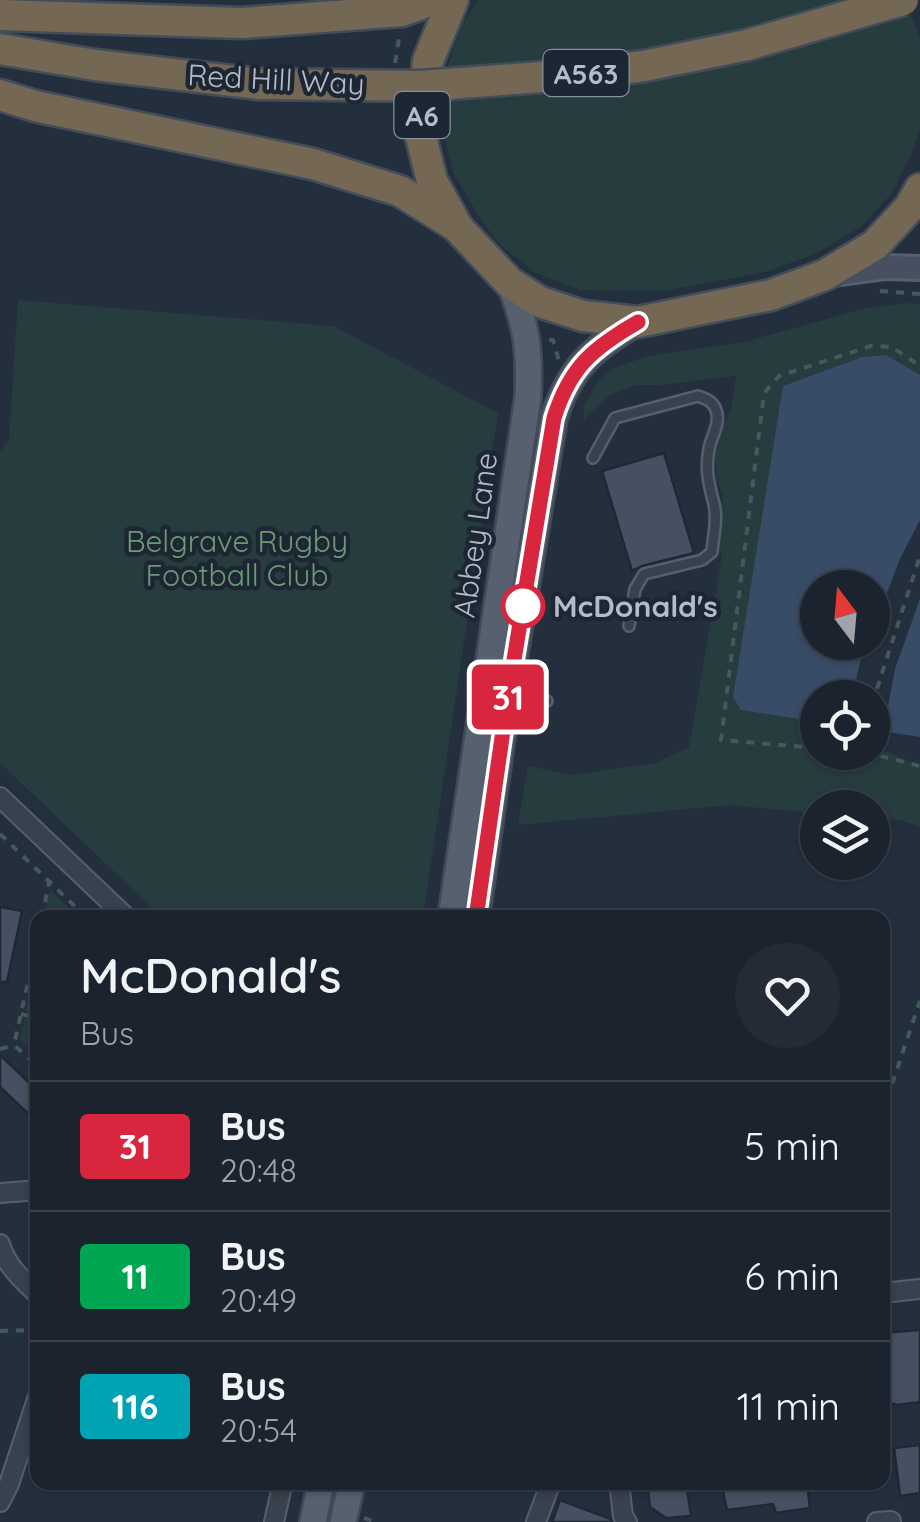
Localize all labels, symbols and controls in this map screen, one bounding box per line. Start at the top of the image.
road number: A563 [544,50,628,96]
street label: Red Hill Way [187,55,365,103]
road number: A6 [394,92,450,138]
street label: Abbey Lane [445,450,505,620]
park label: Belgrave Rugby Football Club [126,522,348,594]
north arrow [800,570,890,660]
map controls [800,570,890,880]
marker: McDonald's [502,585,544,627]
place label: McDonald's [553,587,718,625]
line badge: 31 [463,664,553,730]
text: 31 [492,675,524,719]
button: locate [800,680,890,770]
button: layers [800,790,890,880]
button: heart [735,943,840,1048]
text: McDonald's [80,945,341,1005]
text: Bus [80,1013,134,1053]
text: Bus [220,1102,286,1150]
text: 5 min [744,1122,840,1170]
text: 31 [119,1124,151,1168]
text: 20:48 [220,1150,297,1190]
text: Bus [220,1232,286,1280]
text: 6 min [744,1252,840,1300]
text: 11 [121,1254,149,1298]
text: 20:49 [220,1280,297,1320]
text: Bus [220,1362,286,1410]
text: 11 min [737,1382,840,1430]
text: 116 [112,1384,158,1428]
text: 20:54 [220,1410,297,1450]

